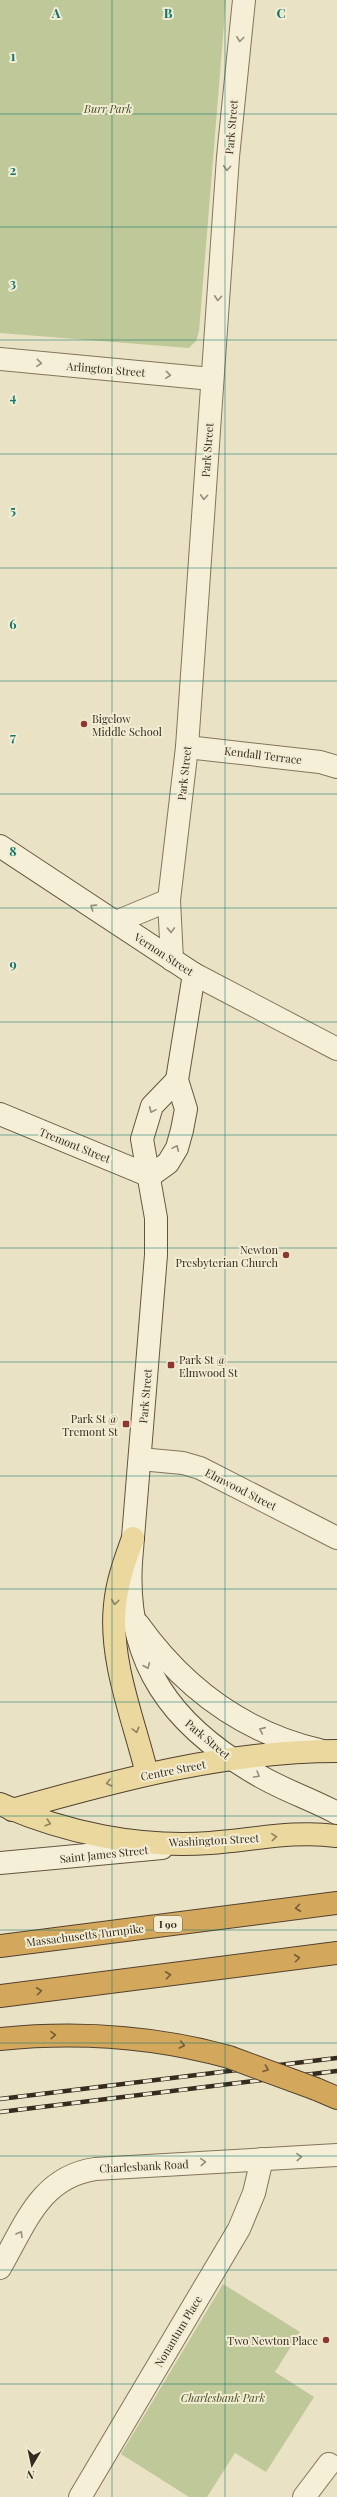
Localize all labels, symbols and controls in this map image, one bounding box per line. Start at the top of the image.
text: A [51,4,61,21]
text: B [164,4,173,21]
text: C [276,4,286,21]
one-way arrow [235,36,244,42]
text: 1 [11,47,16,64]
street label: Park Street [221,99,241,155]
park label: Burr Park [83,101,132,116]
text: 2 [10,161,17,178]
one-way arrow [223,165,232,171]
text: 3 [10,274,16,291]
one-way arrow [214,295,223,301]
one-way arrow [36,358,42,367]
street label: Arlington Street [65,358,146,380]
one-way arrow [165,370,171,379]
text: 4 [10,388,17,405]
street label: Park Street [198,422,216,478]
one-way arrow [200,494,209,500]
text: 5 [10,501,16,518]
text: 6 [9,615,17,632]
place label: Bigelow Middle School [92,711,162,739]
marker: Bigelow Middle School [79,719,89,729]
text: 7 [10,728,16,745]
street label: Kendall Terrace [223,743,303,767]
street label: Park Street [174,745,194,801]
text: 8 [9,842,17,859]
one-way arrow [90,905,97,912]
one-way arrow [166,927,175,933]
street label: Vernon Street [130,929,197,979]
text: 9 [9,955,17,972]
one-way arrow [149,1105,157,1113]
street label: Tremont Street [37,1124,113,1166]
one-way arrow [171,1145,179,1152]
place label: Newton Presbyterian Church [175,1242,279,1270]
marker: Newton Presbyterian Church [281,1250,291,1260]
place label: Park St @ Elmwood St [179,1352,238,1380]
marker: Park St @ Elmwood St [166,1360,176,1370]
street label: Park Street [135,1368,155,1424]
place label: Park St @ Tremont St [62,1411,118,1439]
marker: Park St @ Tremont St [121,1419,131,1429]
street label: Elmwood Street [203,1464,280,1514]
one-way arrow [111,1599,120,1605]
one-way arrow [142,1661,150,1669]
street label: Park Street [182,1716,234,1762]
one-way arrow [131,1726,140,1733]
one-way arrow [258,1727,266,1735]
street label: Centre Street [139,1756,207,1784]
one-way arrow [253,1770,260,1777]
one-way arrow [106,1778,113,1787]
one-way arrow [45,1818,52,1827]
street label: Washington Street [167,1830,260,1850]
one-way arrow [271,1833,277,1842]
street label: Saint James Street [59,1842,149,1866]
one-way arrow [295,1903,301,1912]
road number: I 90 [154,1916,182,1932]
street label: Massachusetts Turnpike [25,1920,145,1950]
one-way arrow [294,1954,300,1963]
one-way arrow [165,1971,171,1980]
one-way arrow [36,1987,42,1996]
one-way arrow [50,2031,56,2039]
one-way arrow [179,2041,185,2049]
one-way arrow [262,2064,269,2072]
one-way arrow [296,2153,302,2162]
street label: Charlesbank Road [99,2156,190,2176]
one-way arrow [200,2158,206,2167]
one-way arrow [15,2231,22,2239]
street label: Nonantum Place [151,2292,205,2370]
place label: Two Newton Place [227,2333,318,2348]
marker: Two Newton Place [321,2335,331,2345]
park label: Charlesbank Park [181,2390,265,2405]
north arrow [12,2445,52,2485]
text: N [25,2467,35,2483]

